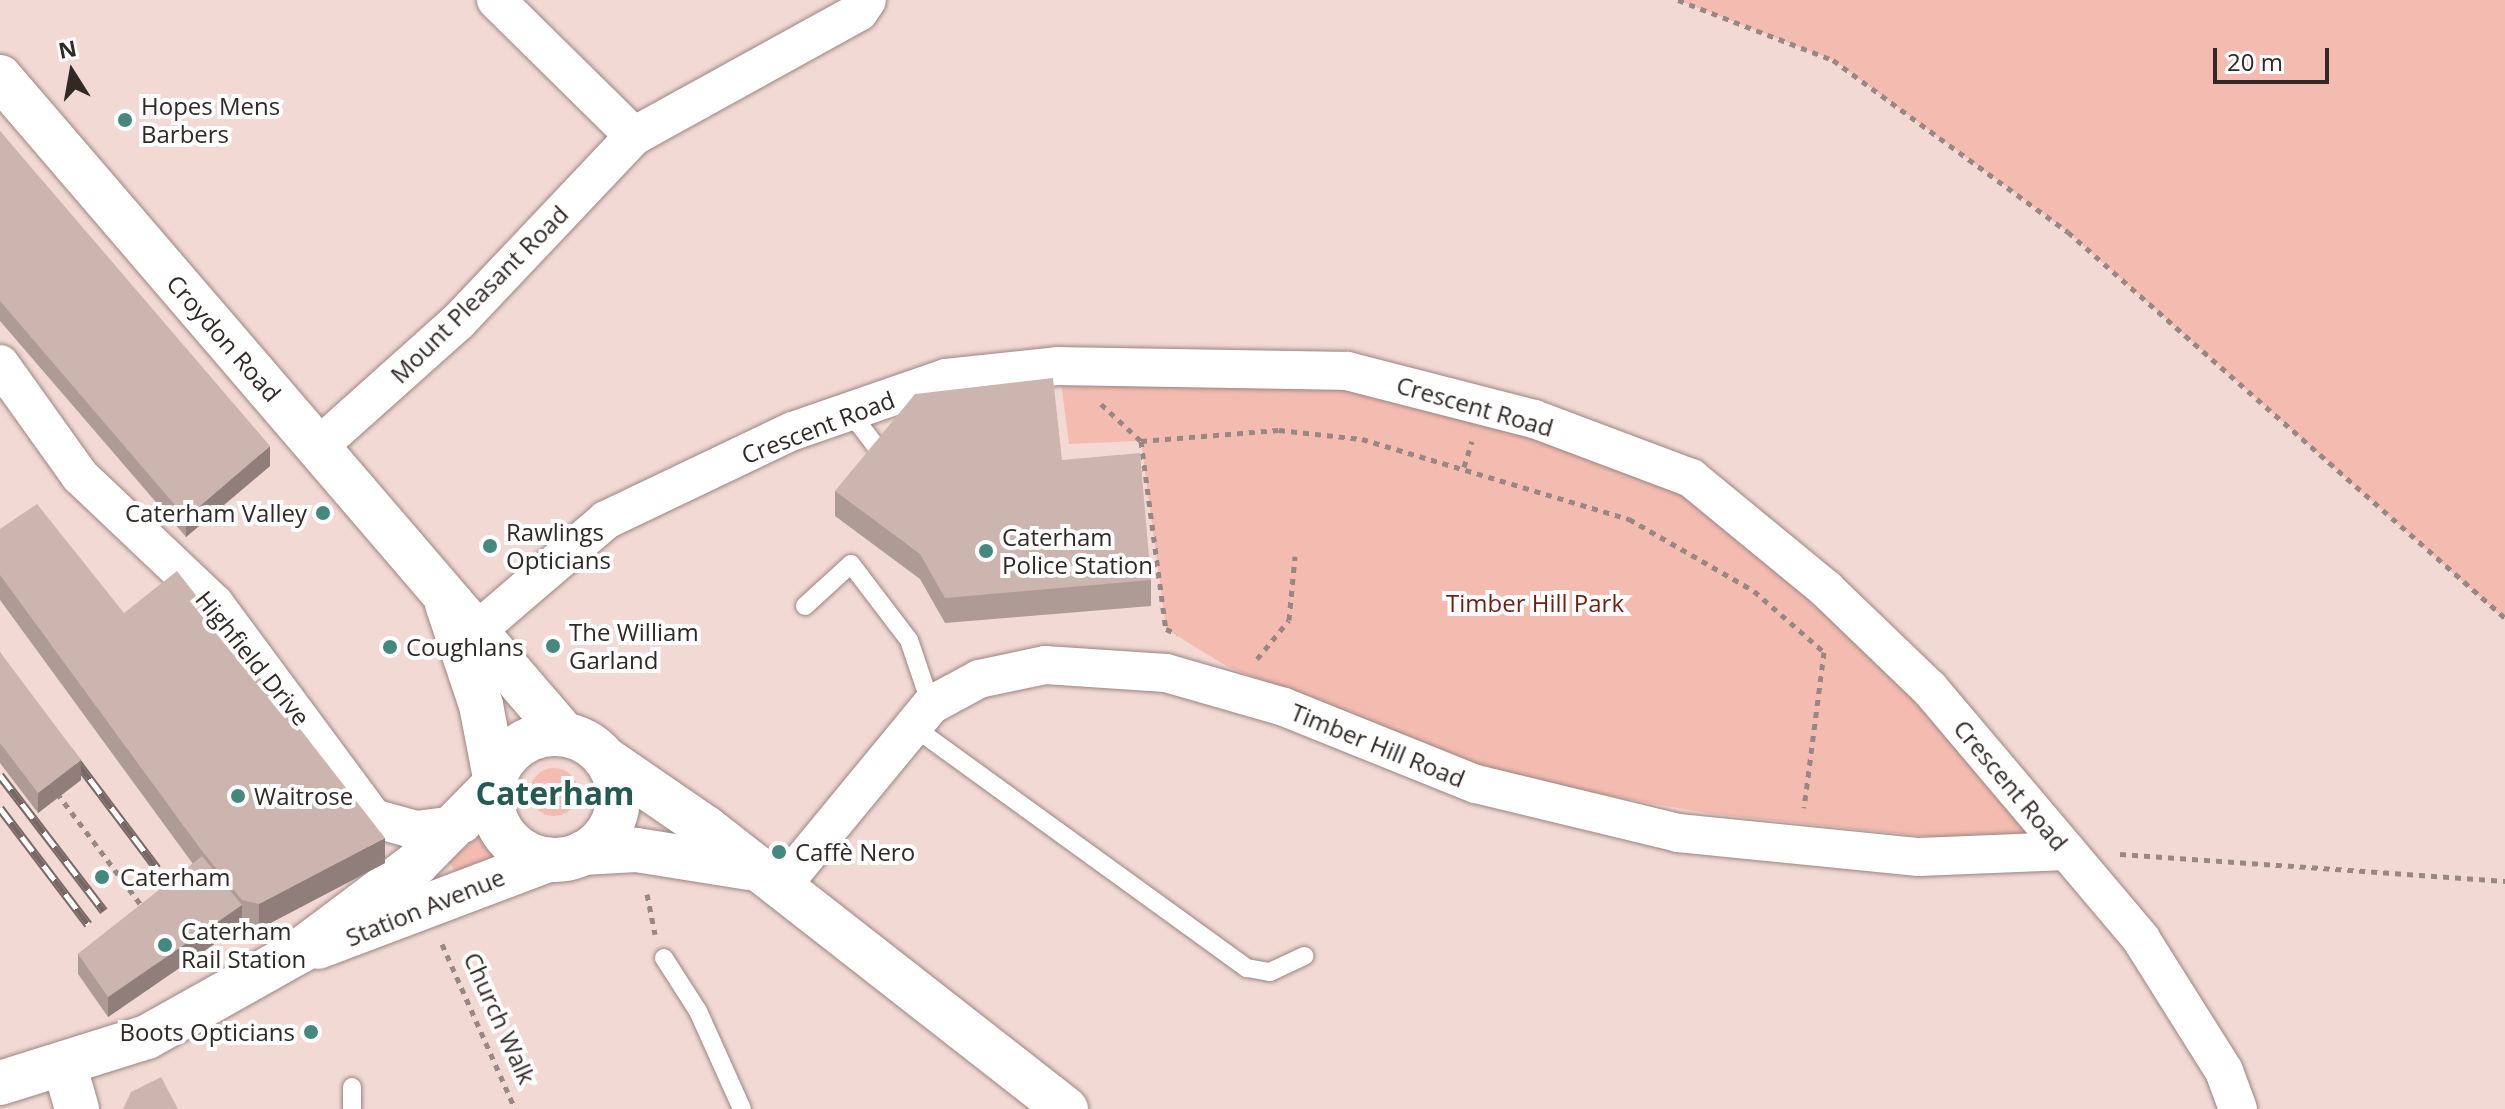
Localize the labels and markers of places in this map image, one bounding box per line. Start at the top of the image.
place label: Hopes Mens Barbers [141,92,280,148]
marker: Hopes Mens Barbers [116,111,134,129]
place label: Caterham Valley [125,499,307,527]
marker: Caterham Valley [314,504,332,522]
place label: Rawlings Opticians [506,518,611,574]
place label: Caterham Police Station [1002,523,1153,579]
marker: Rawlings Opticians [481,537,499,555]
marker: Caterham Police Station [977,542,995,560]
place label: The William Garland [569,618,699,674]
place label: Coughlans [406,633,524,661]
marker: The William Garland [544,637,562,655]
marker: Coughlans [381,638,399,656]
place label: Waitrose [254,782,353,810]
marker: Waitrose [229,787,247,805]
place label: Caffè Nero [795,838,915,866]
marker: Caffè Nero [770,843,788,861]
place label: Caterham [120,863,231,891]
marker: Caterham [91,866,113,888]
place label: Caterham Rail Station [181,917,306,973]
marker: Caterham Rail Station [156,936,174,954]
place label: Boots Opticians [119,1018,295,1046]
marker: Boots Opticians [302,1023,320,1041]

